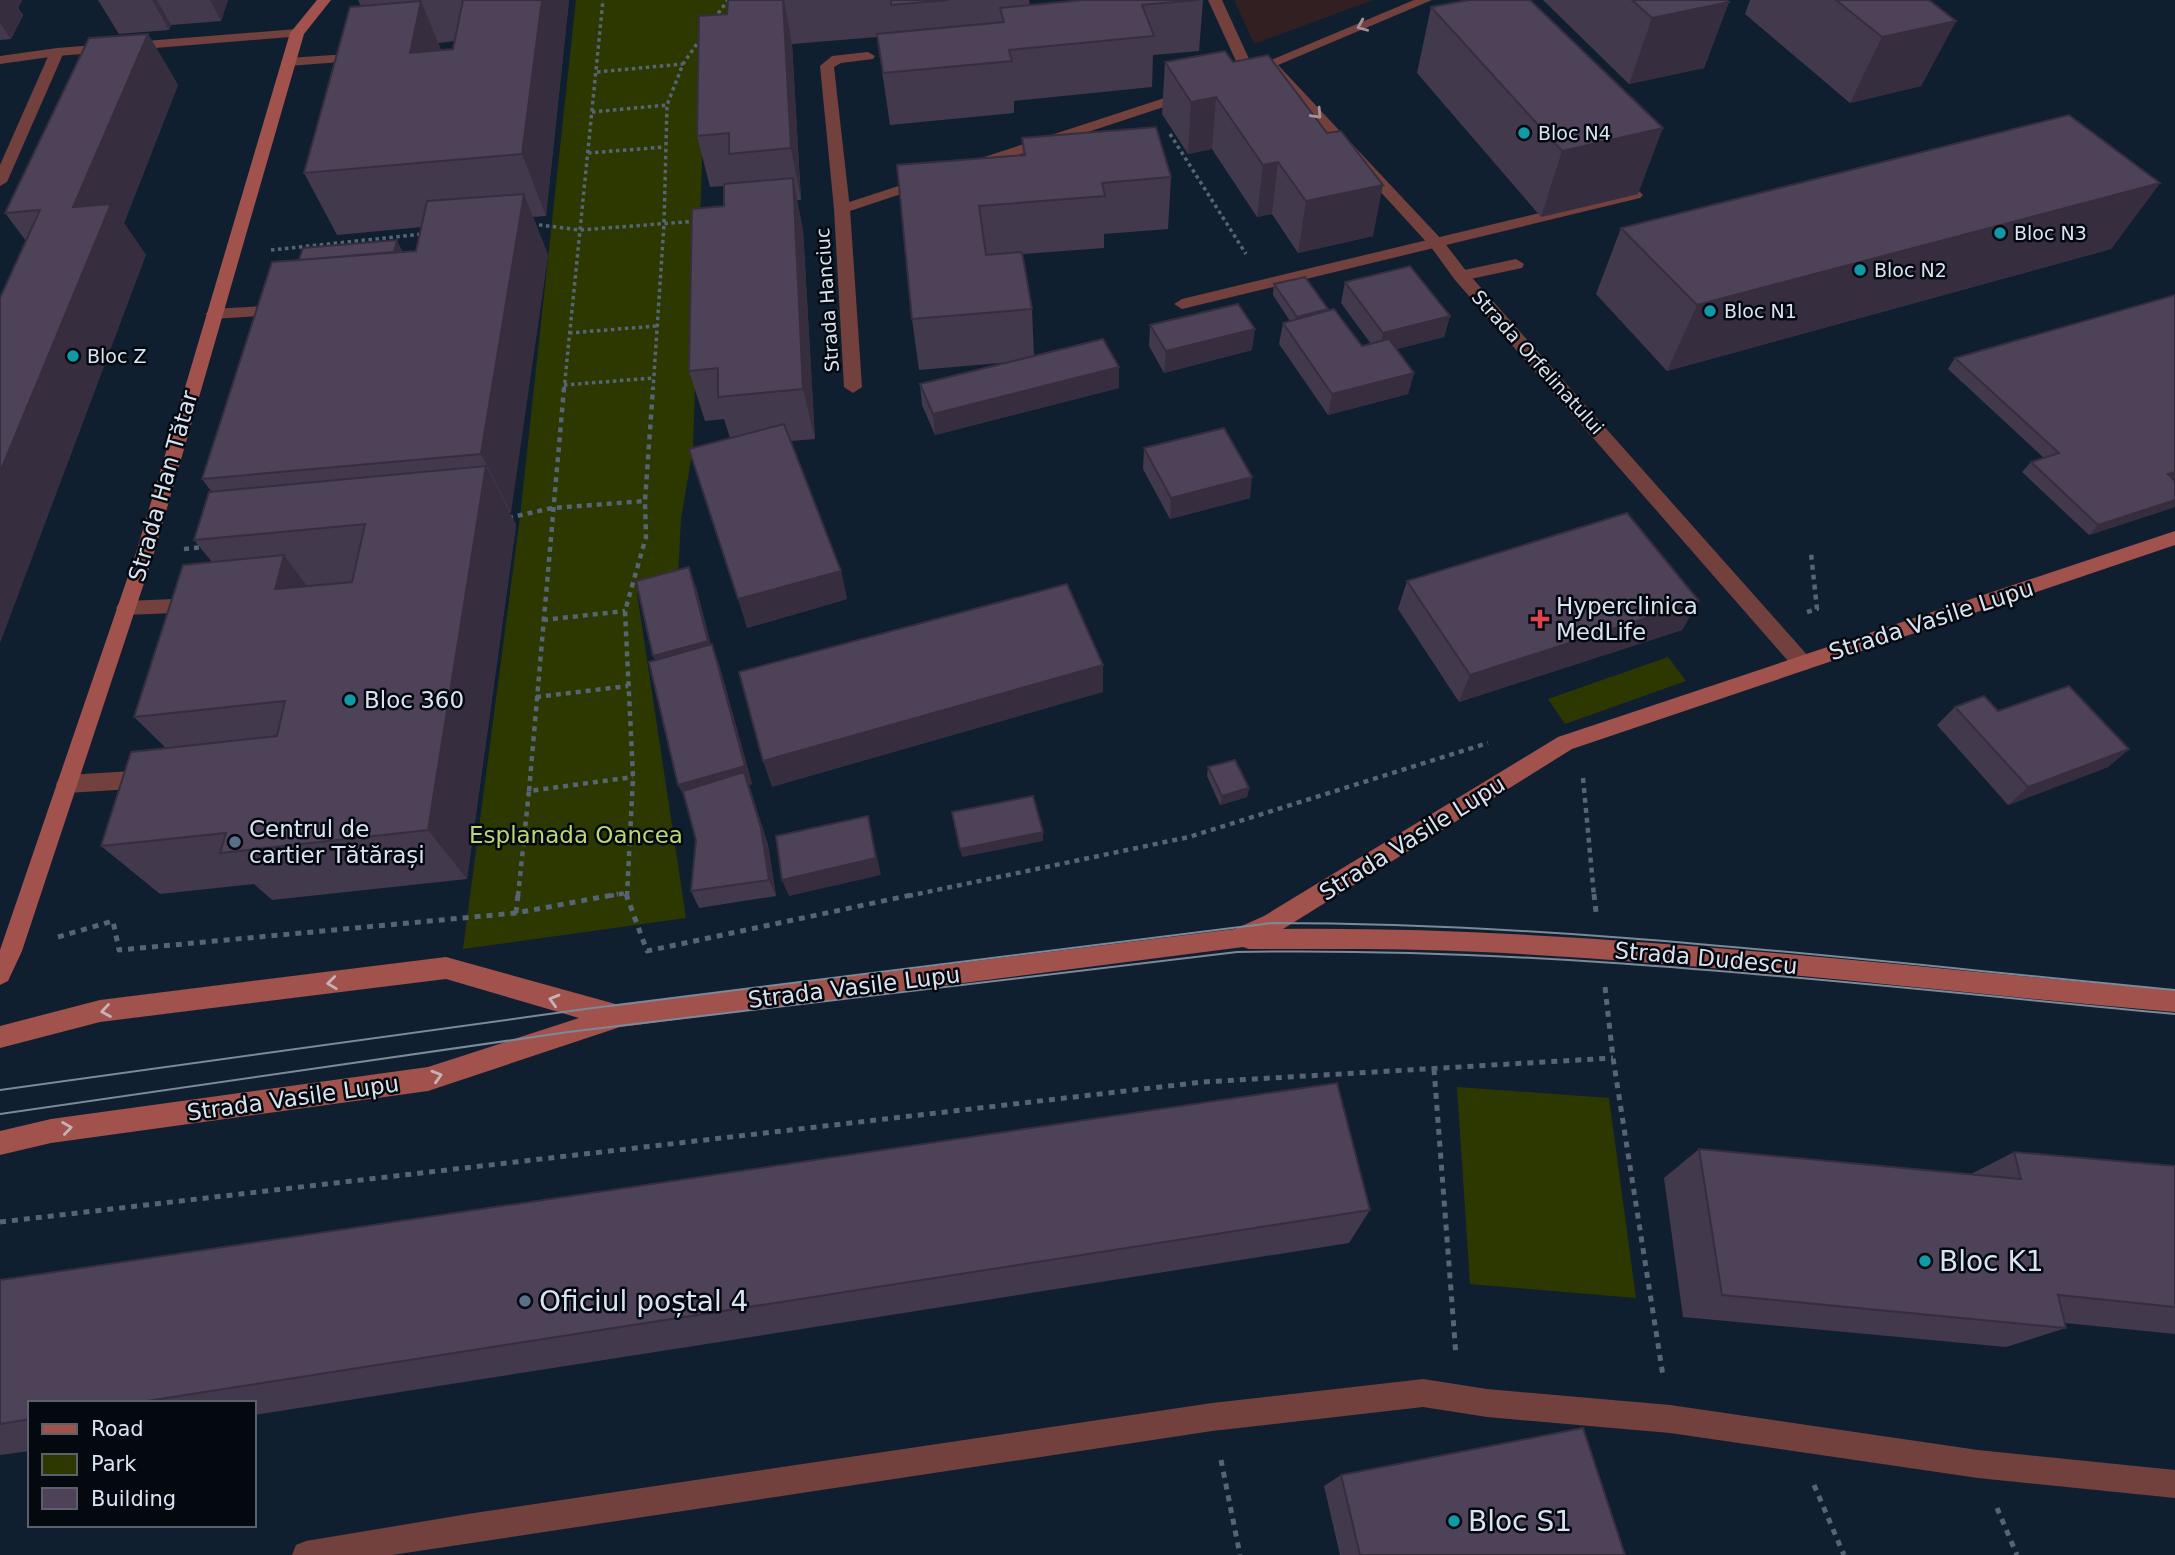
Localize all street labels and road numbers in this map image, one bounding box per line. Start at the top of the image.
street label: Strada Hanciuc [811,227,843,373]
street label: Strada Orfelinatului [1468,285,1608,439]
street label: Strada Han Tătar [123,387,203,584]
street label: Strada Vasile Lupu [1825,575,2037,665]
street label: Strada Vasile Lupu [1315,770,1509,906]
street label: Strada Dudescu [1614,937,1798,979]
street label: Strada Vasile Lupu [746,961,962,1013]
street label: Strada Vasile Lupu [185,1070,401,1126]

